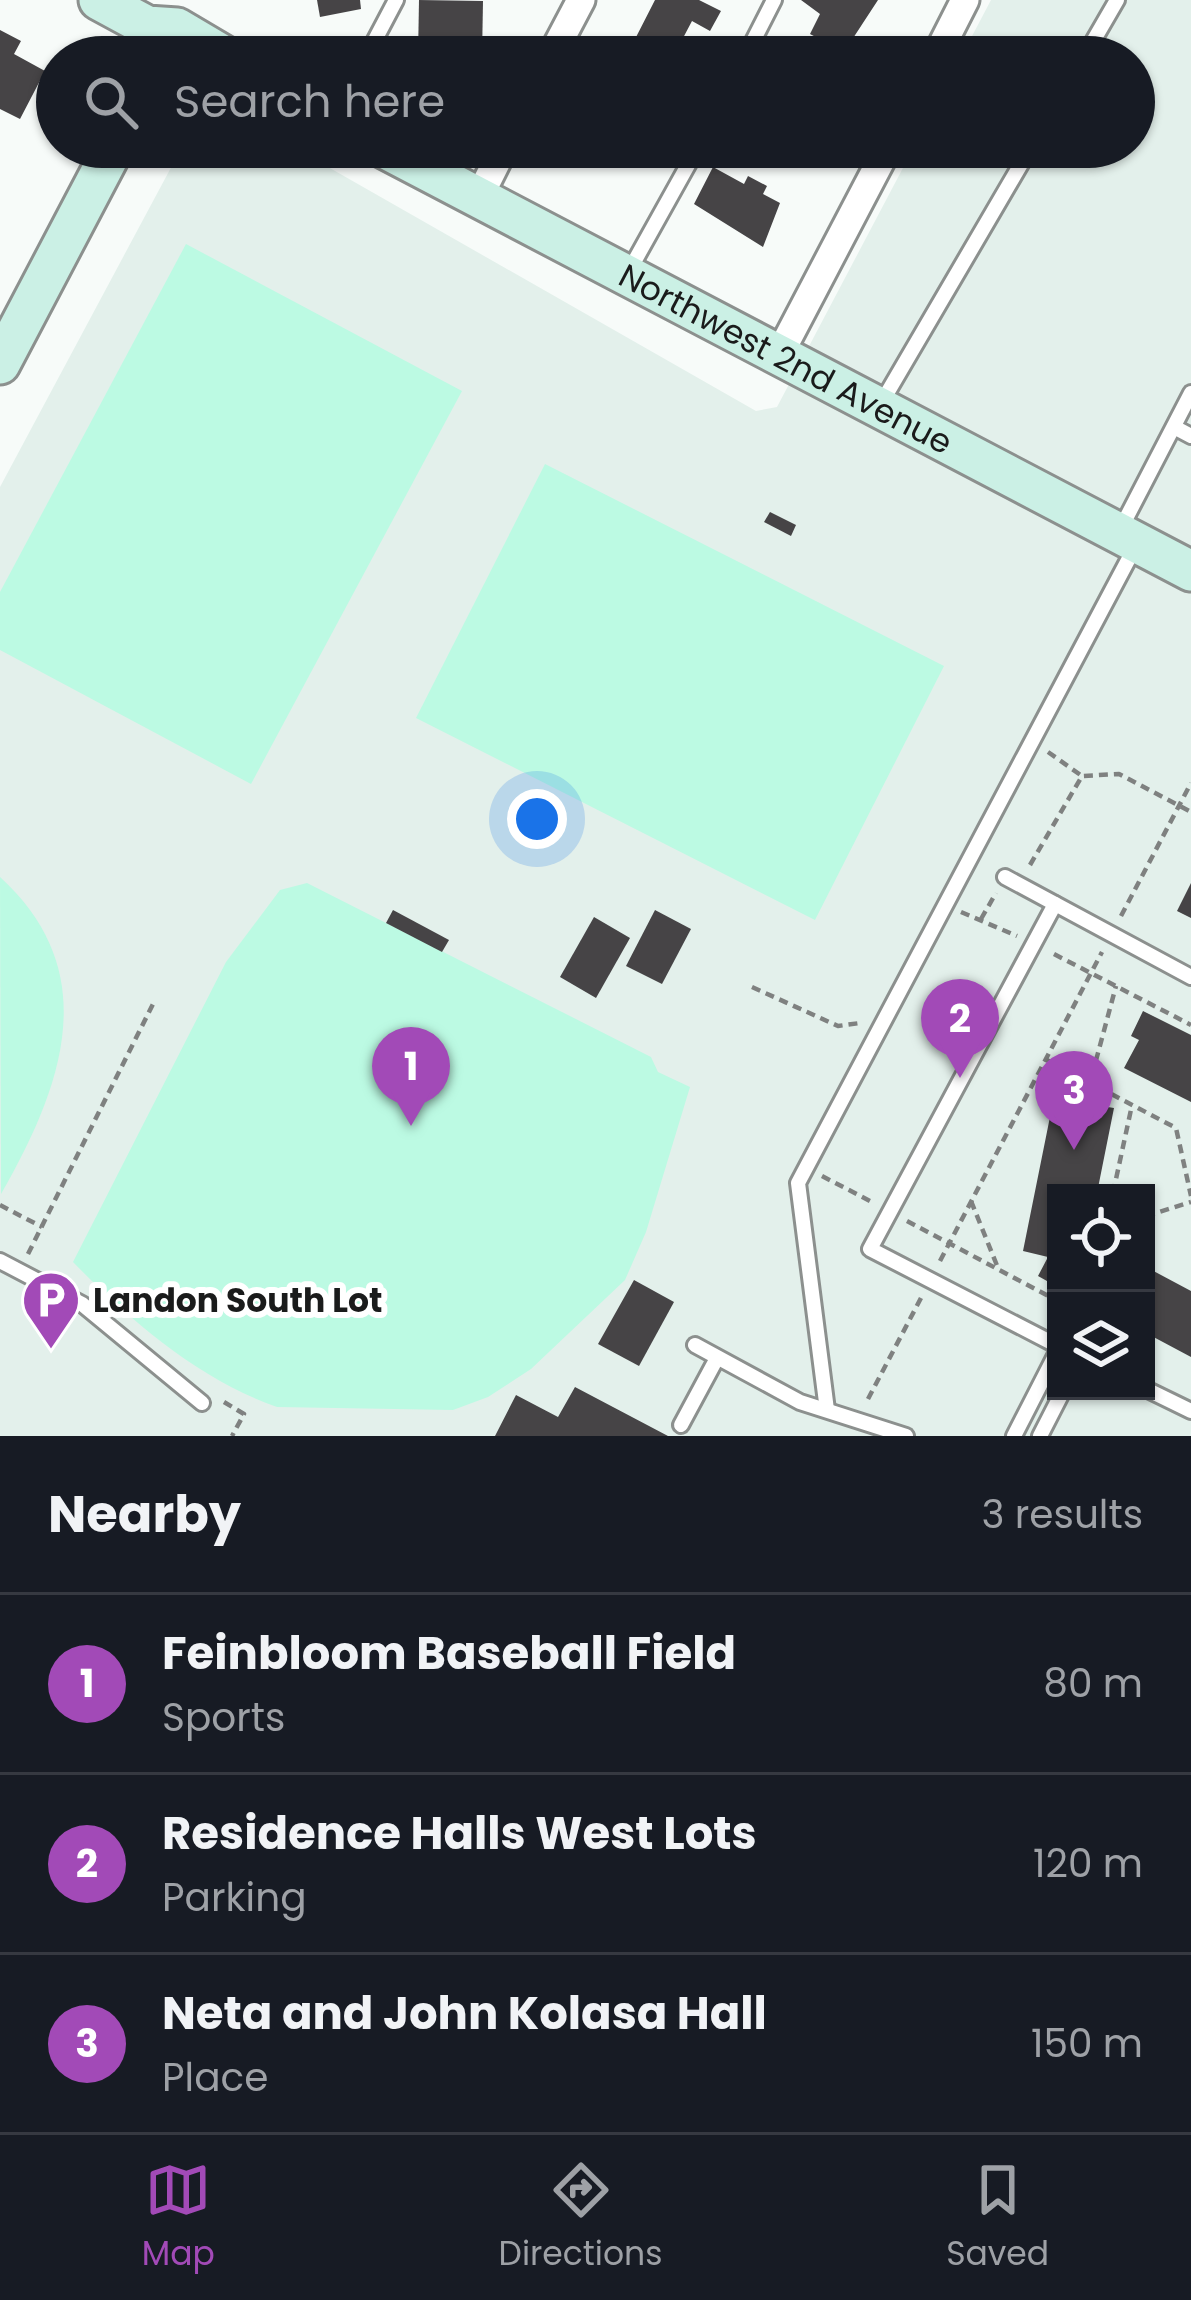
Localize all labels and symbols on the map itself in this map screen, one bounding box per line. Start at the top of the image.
street label: Northwest 2nd Avenue [611,252,961,466]
your location [507,789,567,849]
pin: 2 [921,979,999,1078]
pin: 1 [372,1027,450,1126]
pin: 3 [1035,1051,1113,1150]
parking icon: Landon South Lot [20,1269,82,1351]
place label: Landon South Lot [93,1277,382,1324]

